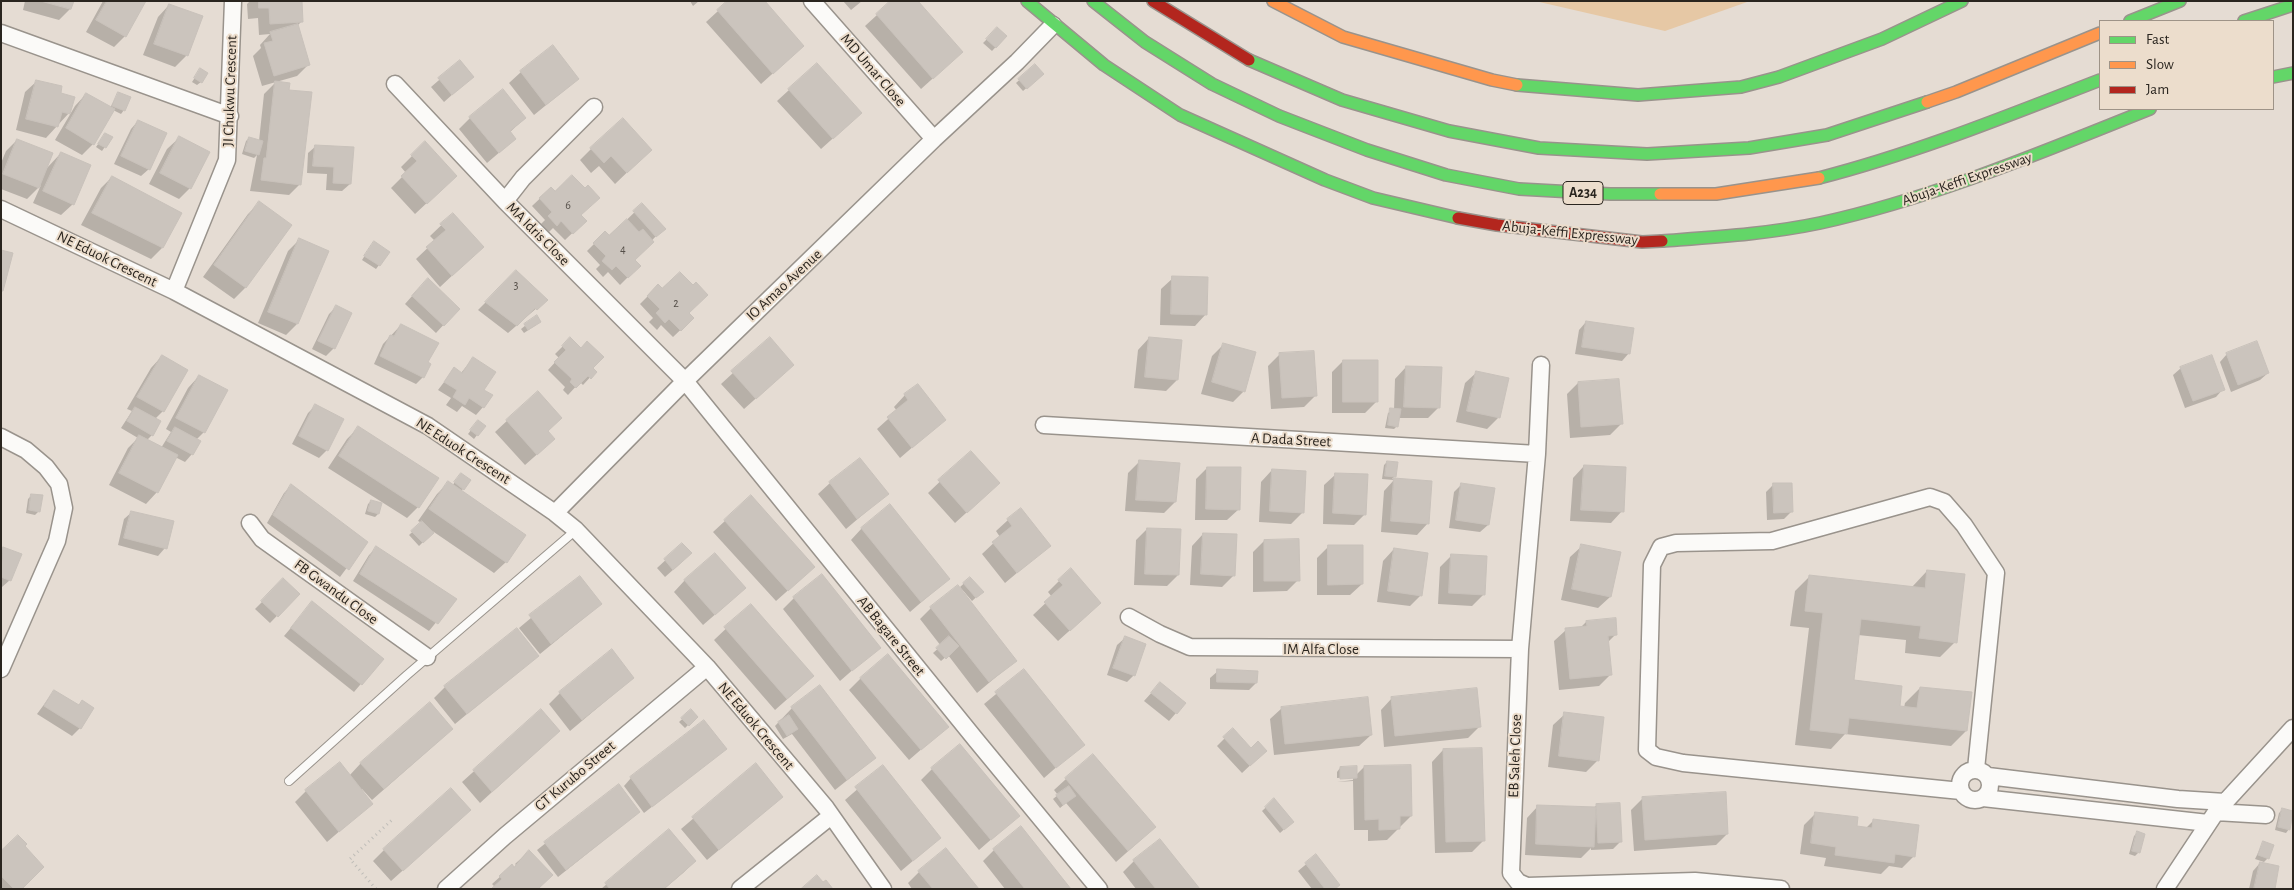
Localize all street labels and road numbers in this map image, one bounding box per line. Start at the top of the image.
street label: MD Umar Close [837,30,909,110]
street label: JI Chukwu Crescent [219,35,241,147]
street label: Abuja-Keffi Expressway [1900,148,2034,210]
road number: A234 [1563,182,1603,204]
street label: MA Idris Close [503,199,573,269]
street label: Abuja-Keffi Expressway [1501,217,1639,249]
street label: NE Eduok Crescent [54,227,160,291]
street label: IO Amao Avenue [742,245,826,325]
street label: NE Eduok Crescent [412,414,514,488]
street label: A Dada Street [1250,429,1332,451]
street label: FB Gwandu Close [291,556,381,628]
street label: AB Bagare Street [853,592,929,680]
street label: IM Alfa Close [1283,640,1359,658]
street label: NE Eduok Crescent [714,679,798,773]
street label: EB Saleh Close [1505,714,1525,798]
street label: GT Kurubo Street [531,737,619,815]

